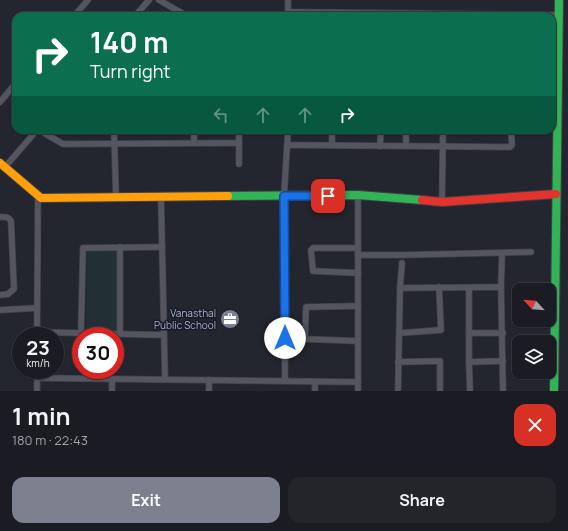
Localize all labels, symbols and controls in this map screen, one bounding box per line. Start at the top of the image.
text: 140 m [90,23,169,61]
icon: right [24,28,76,80]
text: Turn right [90,59,171,83]
icon: left [210,104,232,126]
icon: ahead [252,104,274,126]
icon: ahead [294,104,316,126]
icon: right [336,104,358,126]
pin [311,179,345,213]
icon: arrive [317,185,339,207]
north arrow [512,283,556,327]
map controls [512,283,556,379]
place label: Vanasthal Public School [154,306,216,332]
office icon: Vanasthal Public School [219,308,241,330]
position arrow [264,317,306,359]
speed limit sign: 30 [72,327,124,379]
text: 23 [26,334,50,361]
button: layers [512,335,556,379]
text: km/h [26,356,50,370]
text: 1 min [12,399,71,432]
button: close [514,404,556,446]
text: 180 m · 22:43 [12,431,88,449]
button: Exit [12,477,280,523]
button: Share [288,477,556,523]

